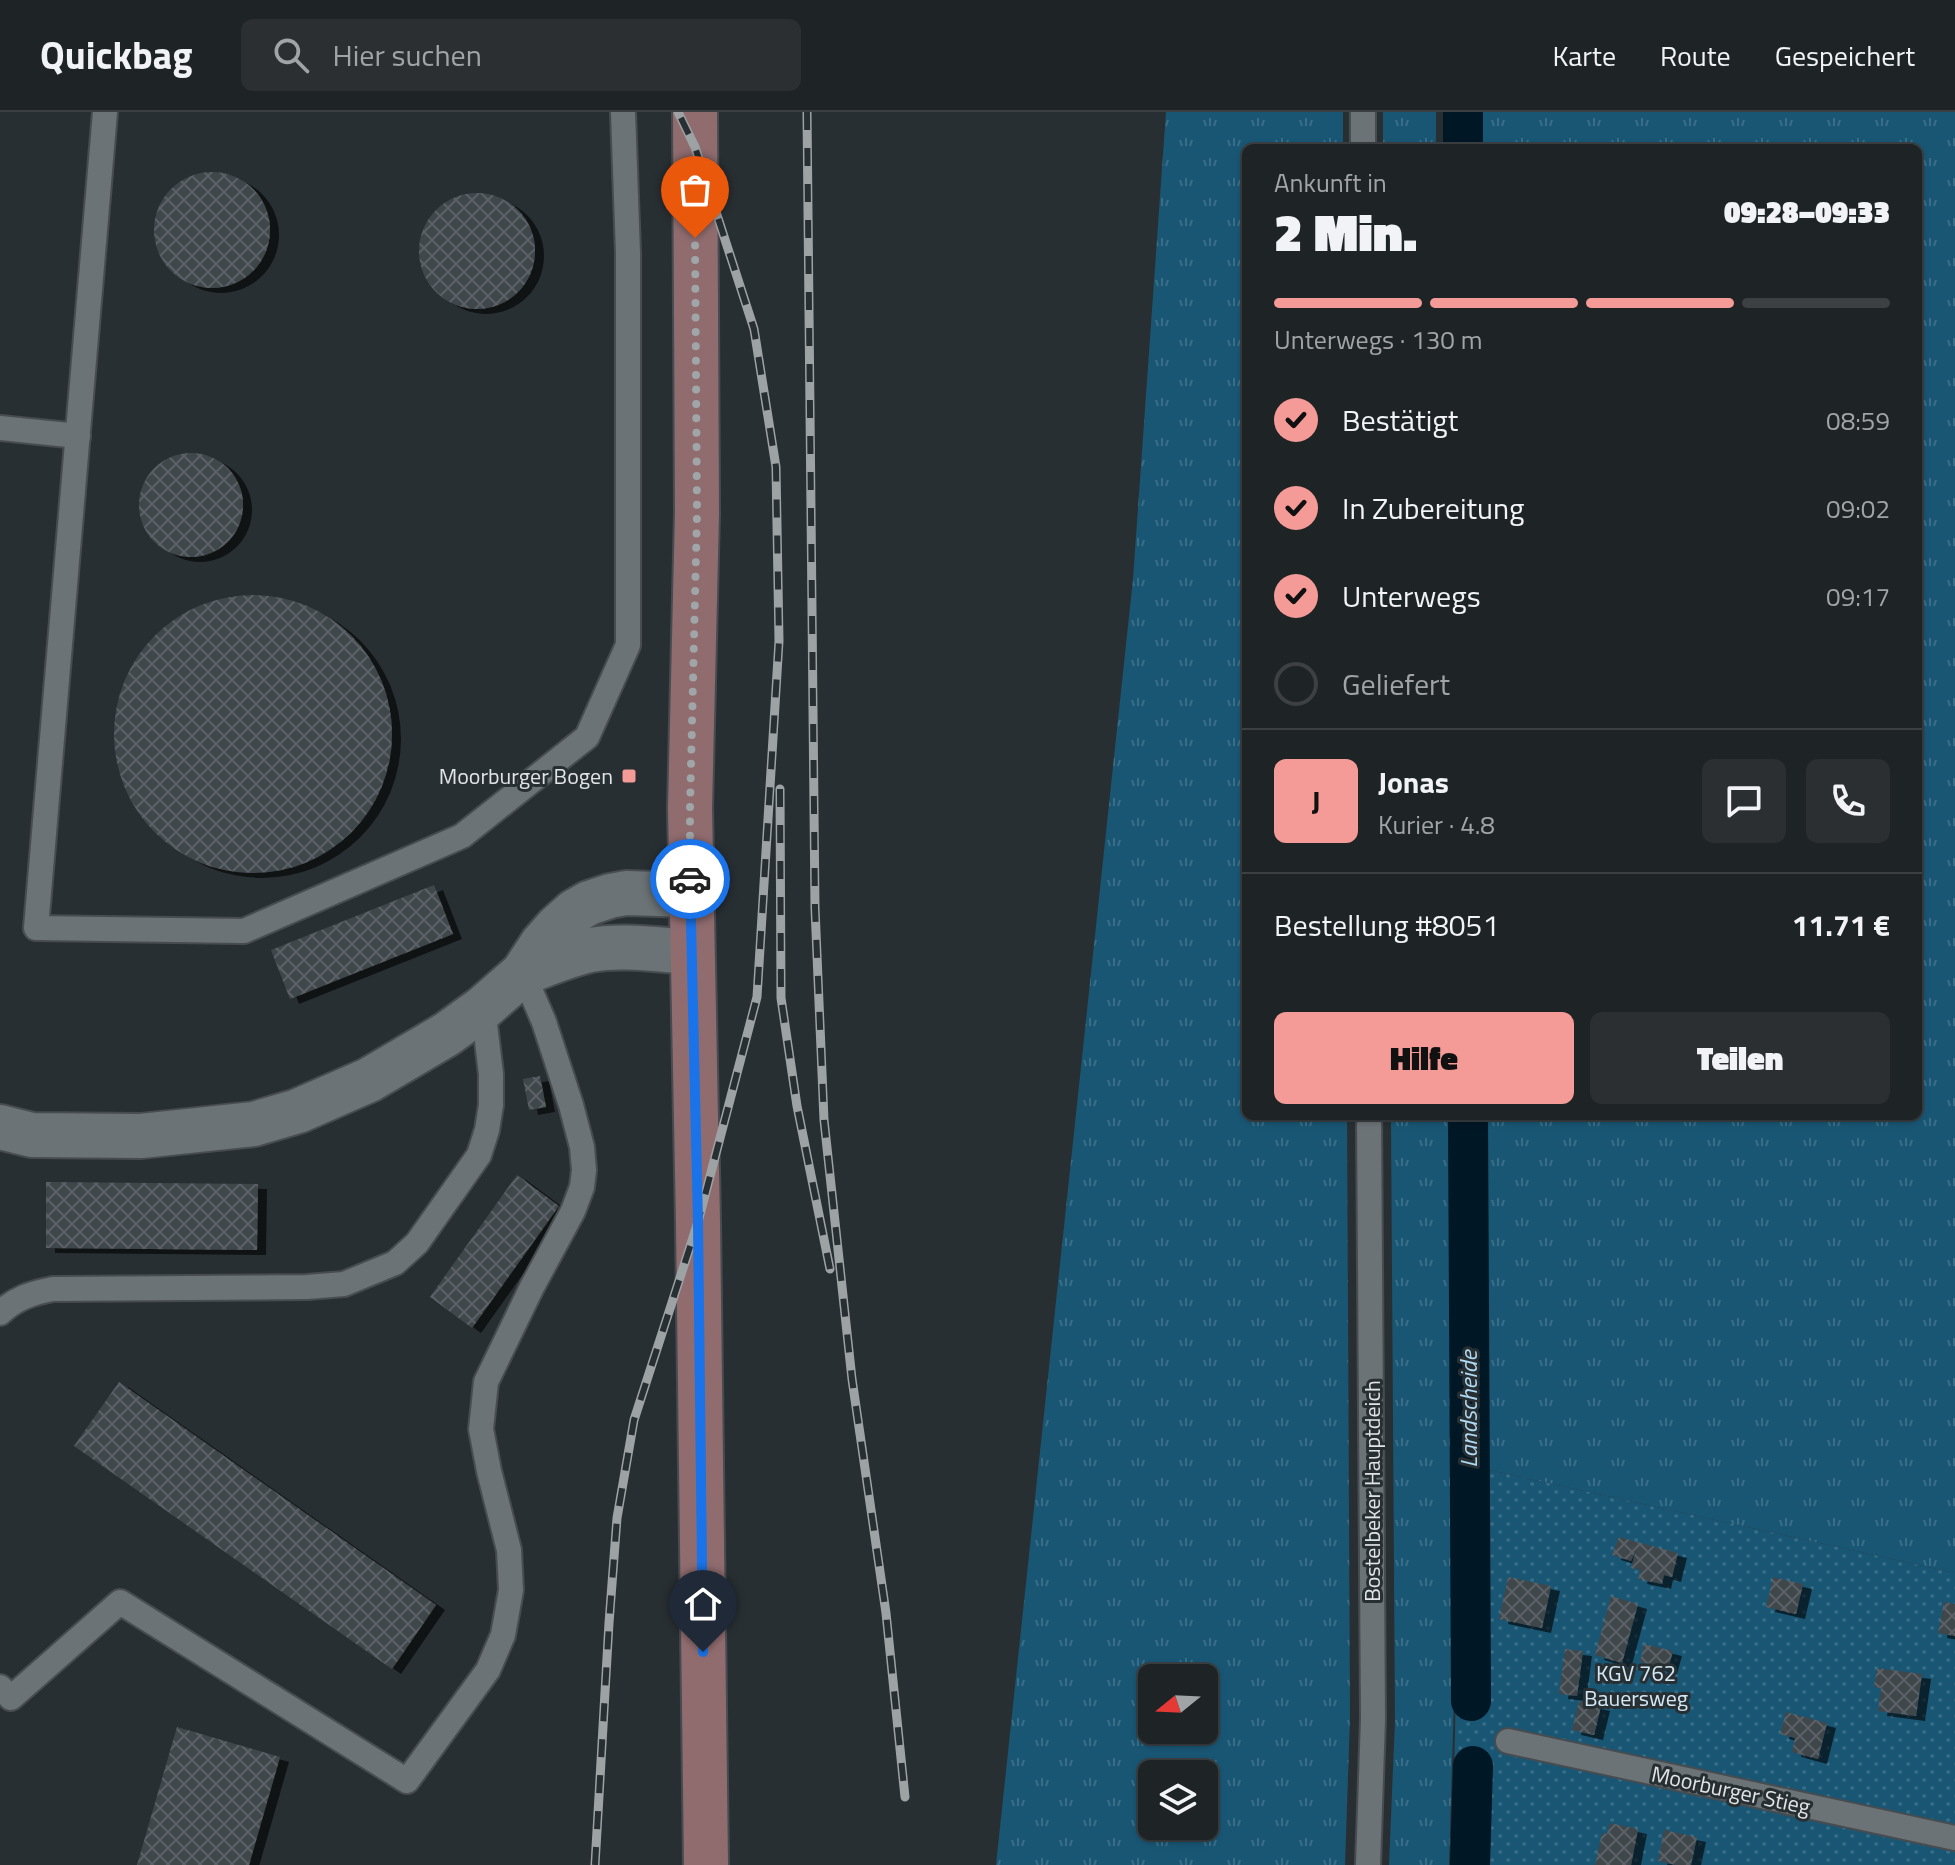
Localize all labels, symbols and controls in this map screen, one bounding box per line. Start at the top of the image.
search box [241,19,801,91]
text: Quickbag [40,26,193,84]
text: Hier suchen [333,32,482,78]
icon: search [269,33,313,77]
text: Karte [1552,34,1616,77]
text: Route [1660,34,1731,77]
text: Gespeichert [1775,34,1915,77]
pin [661,156,729,238]
text: Ankunft in [1274,163,1387,202]
icon: bag [673,168,717,212]
text: 09:28–09:33 [1724,189,1890,235]
text: 2 Min. [1274,192,1418,271]
text: Unterwegs · 130 m [1274,320,1482,359]
text: Bestätigt [1342,397,1458,443]
icon: check [1274,398,1318,442]
text: 08:59 [1826,401,1890,440]
text: In Zubereitung [1342,485,1525,531]
icon: check [1274,486,1318,530]
text: 09:02 [1826,489,1890,528]
text: Unterwegs [1342,573,1481,619]
icon: check [1274,574,1318,618]
text: 09:17 [1826,577,1890,616]
text: Geliefert [1342,661,1450,707]
place label: Moorburger Bogen [439,759,613,793]
text: Jonas [1378,759,1449,805]
button: chat [1702,759,1786,843]
button: phone [1806,759,1890,843]
marker: Moorburger Bogen [620,767,638,785]
text: J [1311,778,1321,824]
text: Kurier · 4.8 [1378,805,1495,844]
courier [650,839,730,919]
icon: car [668,857,712,901]
text: Bestellung #8051 [1274,902,1499,948]
text: 11.71 € [1792,902,1890,948]
button: Hilfe [1274,1012,1574,1104]
button: Teilen [1590,1012,1890,1104]
water label: Landscheide [1450,1348,1486,1468]
street label: Bostelbeker Hauptdeich [1355,1380,1389,1602]
pin [669,1570,737,1652]
icon: home [681,1582,725,1626]
park label: KGV 762 Bauersweg [1584,1656,1688,1715]
north arrow [1138,1664,1218,1744]
map controls [1138,1664,1218,1840]
street label: Moorburger Stieg [1648,1757,1814,1823]
button: layers [1138,1760,1218,1840]

